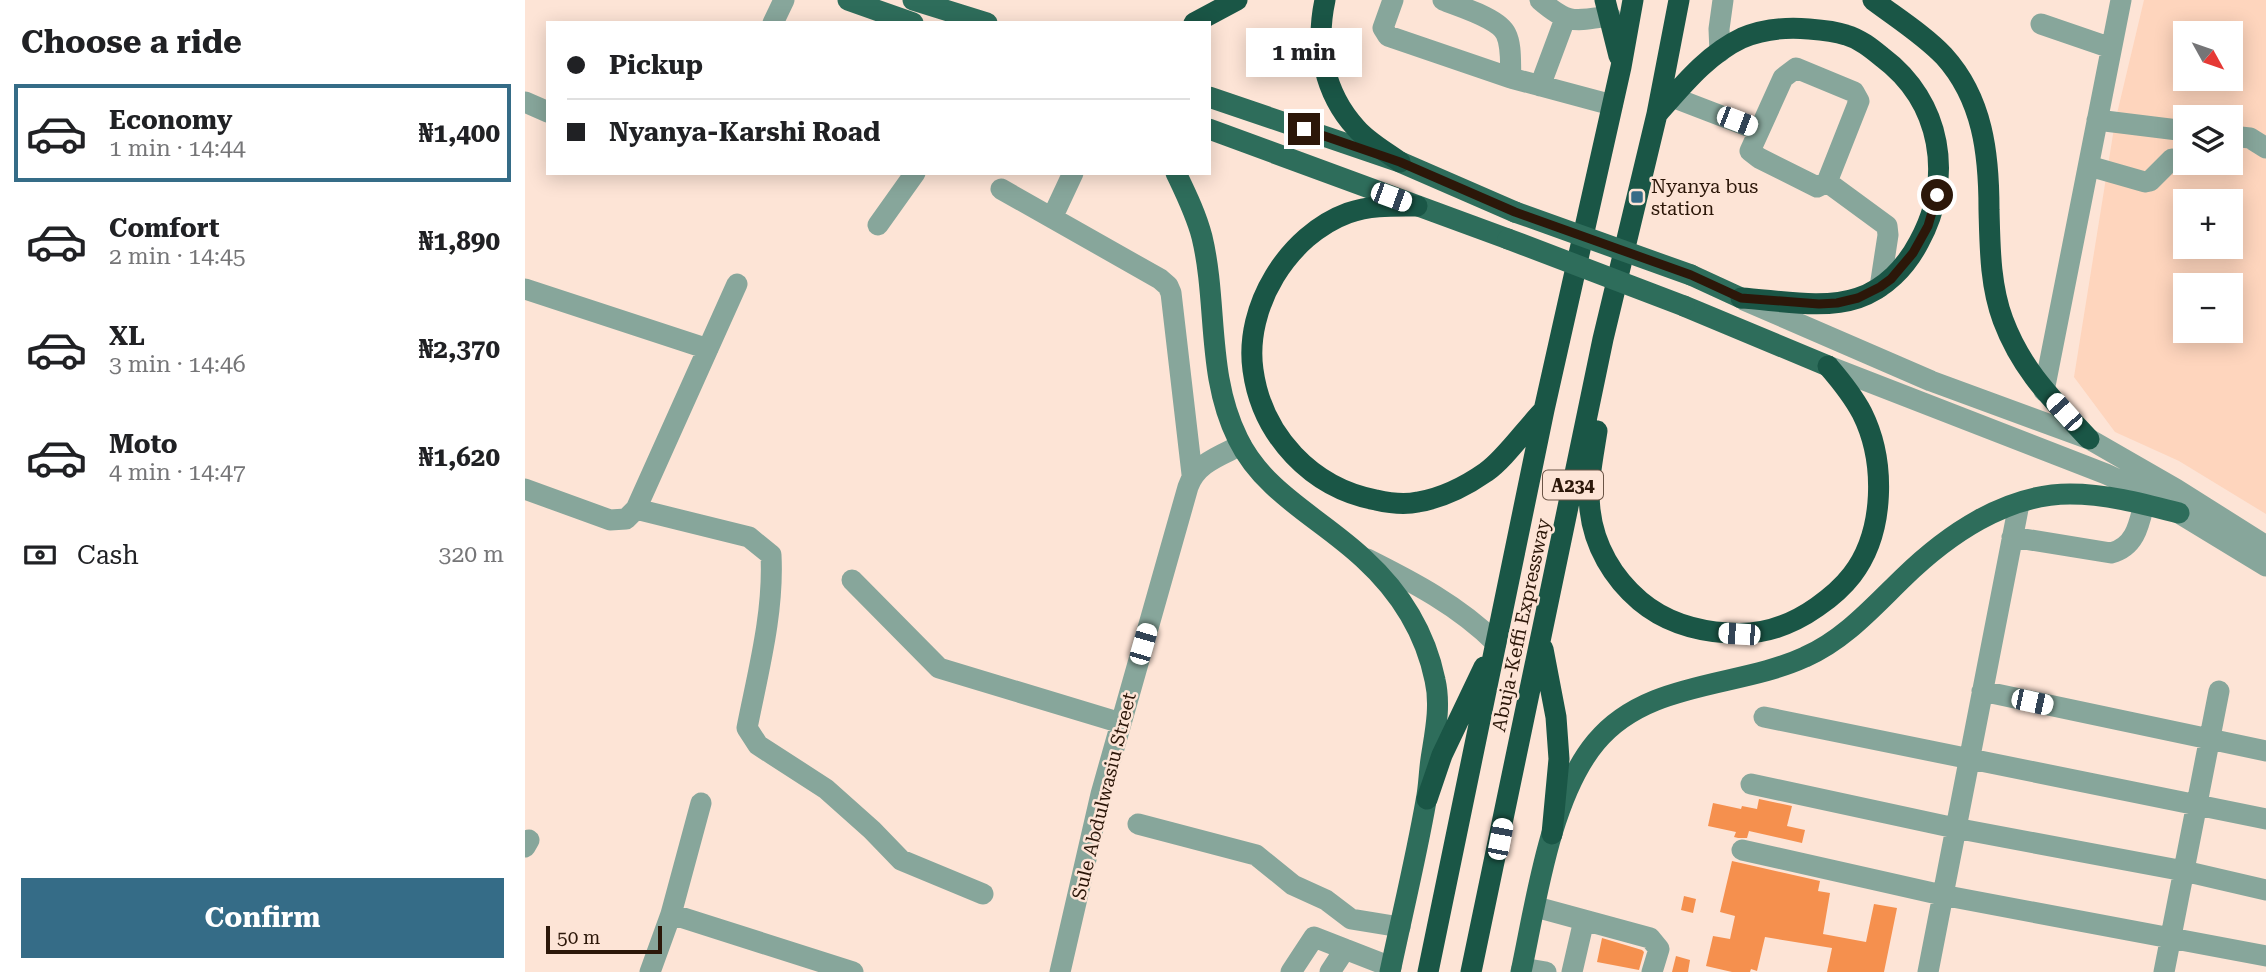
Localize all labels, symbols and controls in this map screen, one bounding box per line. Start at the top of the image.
north arrow [2173,21,2243,91]
map controls [2173,21,2243,343]
text: Choose a ride [21,23,242,61]
callout: 1 min [1246,27,1362,76]
text: 1 min [1272,39,1336,66]
text: Pickup [609,50,703,80]
icon: car [25,102,88,165]
car [1714,104,1761,138]
text: Economy [109,105,232,135]
button: layers [2173,105,2243,175]
route end [1288,113,1320,145]
text: Nyanya-Karshi Road [609,117,880,147]
text: ₦1,400 [419,118,500,148]
text: 1 min · 14:44 [109,135,246,162]
place label: Nyanya bus station [1651,175,1758,220]
route start [1921,179,1953,211]
car [1368,180,1415,214]
marker: Nyanya bus station [1629,189,1645,205]
button: + [2173,189,2243,259]
icon: car [25,210,88,273]
text: Comfort [109,213,219,243]
text: ₦1,890 [419,226,500,256]
text: 2 min · 14:45 [109,243,246,270]
button: − [2173,273,2243,343]
icon: car [25,318,88,381]
text: XL [109,321,145,351]
text: ₦2,370 [419,334,500,364]
text: 3 min · 14:46 [109,351,246,378]
car [2043,389,2086,435]
icon: car [25,426,88,489]
text: Moto [109,429,178,459]
text: ₦1,620 [419,442,500,472]
text: 4 min · 14:47 [109,459,246,486]
road number: A234 [1543,471,1603,500]
street label: Abuja-Keffi Expressway [1487,515,1555,734]
icon: cash [21,536,59,574]
text: Cash [77,540,139,570]
text: 320 m [439,541,504,568]
car [1128,621,1159,667]
car [1718,622,1761,646]
car [2010,687,2055,717]
street label: Sule Abdulwasiu Street [1067,690,1141,902]
car [1486,816,1515,862]
button: Confirm [21,878,504,958]
scale bar [546,923,661,955]
text: 50 m [557,926,600,949]

